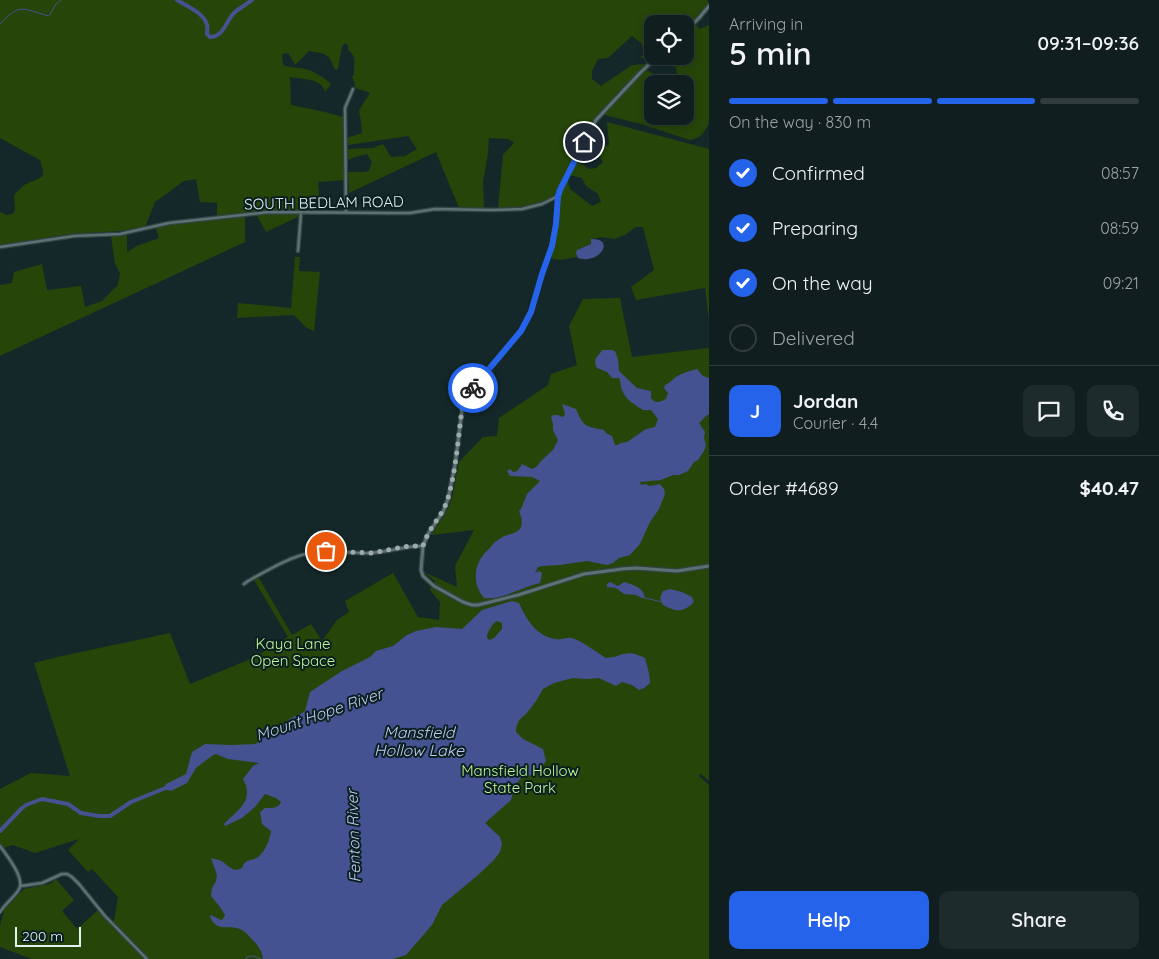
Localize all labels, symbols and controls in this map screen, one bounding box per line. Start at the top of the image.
text: Arriving in [729,14,803,34]
map controls [644,15,694,125]
button: locate [644,15,694,65]
text: 09:31–09:36 [1037,31,1139,55]
text: 5 min [729,33,812,73]
button: layers [644,75,694,125]
text: On the way · 830 m [729,112,871,132]
pin [563,121,605,163]
icon: home [570,128,598,156]
icon: check [729,159,757,187]
text: Confirmed [772,161,865,185]
text: 08:57 [1101,163,1139,183]
street label: SOUTH BEDLAM ROAD [244,192,404,213]
icon: check [729,214,757,242]
text: Preparing [772,216,858,240]
text: 08:59 [1100,218,1139,238]
icon: check [729,269,757,297]
text: On the way [772,271,873,295]
text: 09:21 [1103,273,1139,293]
text: Delivered [772,326,855,350]
courier [448,363,498,413]
icon: bike [459,374,487,402]
button: chat [1023,385,1075,437]
button: phone [1087,385,1139,437]
text: Jordan [793,389,858,413]
text: J [750,399,760,423]
text: Courier · 4.4 [793,413,878,433]
text: Order #4689 [729,476,839,500]
text: $40.47 [1080,476,1139,500]
pin [305,530,347,572]
icon: bag [312,537,340,565]
park label: Kaya Lane Open Space [251,634,335,670]
water label: Mount Hope River [253,682,387,745]
water label: Mansfield Hollow Lake [374,722,465,760]
park label: Mansfield Hollow State Park [461,761,579,797]
water label: Fenton River [341,787,365,883]
button: Help [729,891,929,949]
button: Share [939,891,1139,949]
scale bar [15,924,81,947]
text: 200 m [22,927,63,945]

